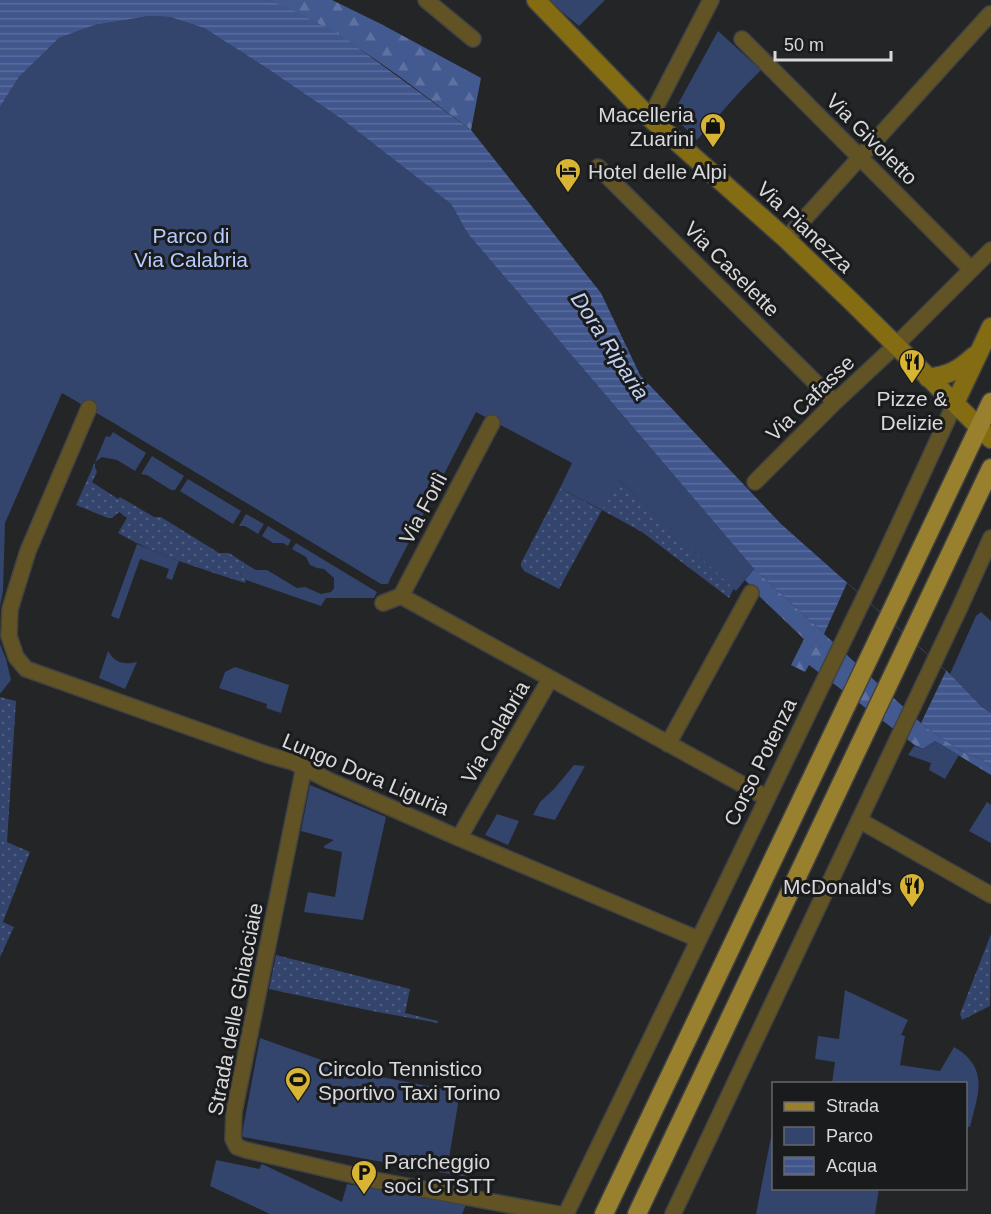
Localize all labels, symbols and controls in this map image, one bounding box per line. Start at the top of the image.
scale bar [775,24,890,62]
text: 50 m [784,35,824,55]
street label: Via Givoletto [822,89,922,189]
place label: Macelleria Zuarini [598,103,694,150]
shop icon: Macelleria Zuarini [698,111,728,149]
hotel icon: Hotel delle Alpi [553,156,583,194]
place label: Hotel delle Alpi [588,160,727,183]
street label: Via Pianezza [752,177,858,277]
street label: Via Caselette [680,217,784,321]
park label: Parco di Via Calabria [134,224,248,271]
water label: Dora Riparia [566,287,654,405]
restaurant icon: Pizze & Delizie [897,347,927,385]
street label: Via Cafasse [761,351,859,445]
place label: Pizze & Delizie [876,387,948,434]
street label: Via Forlì [395,468,451,548]
street label: Via Calabria [457,677,534,787]
street label: Corso Potenza [719,694,801,829]
street label: Lungo Dora Liguria [279,729,453,820]
restaurant icon: McDonald's [897,871,927,909]
place label: McDonald's [783,875,892,898]
street label: Strada delle Ghiacciaie [203,901,267,1117]
place label: Circolo Tennistico Sportivo Taxi Torino [318,1057,501,1104]
sports icon: Circolo Tennistico Sportivo Taxi Torino [283,1065,313,1103]
legend [772,1082,967,1190]
text: Strada [826,1096,880,1116]
text: Parco [826,1126,873,1146]
place label: Parcheggio soci CTSTT [384,1150,495,1197]
text: Acqua [826,1156,878,1176]
parking icon: Parcheggio soci CTSTT [349,1158,379,1196]

